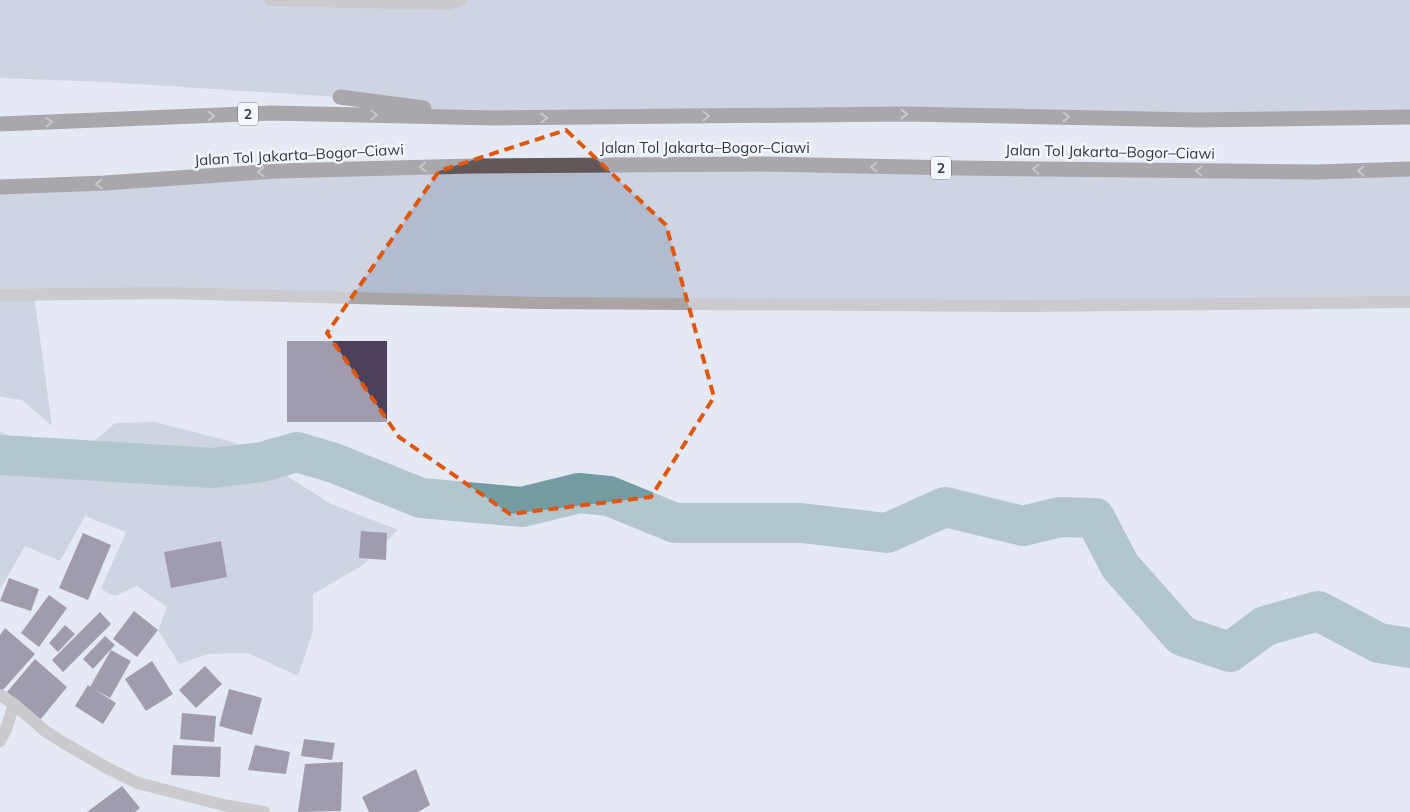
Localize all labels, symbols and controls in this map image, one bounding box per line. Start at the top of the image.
road number: 2 [238,102,258,126]
one-way arrow [900,109,908,119]
one-way arrow [207,110,215,121]
one-way arrow [370,110,378,121]
one-way arrow [703,111,711,121]
one-way arrow [1063,112,1071,123]
one-way arrow [540,113,548,123]
one-way arrow [45,116,53,127]
street label: Jalan Tol Jakarta–Bogor–Ciawi [600,138,810,157]
street label: Jalan Tol Jakarta–Bogor–Ciawi [194,140,404,169]
street label: Jalan Tol Jakarta–Bogor–Ciawi [1005,140,1215,163]
road number: 2 [931,156,951,180]
one-way arrow [870,161,878,172]
one-way arrow [419,162,427,172]
one-way arrow [1032,164,1040,174]
one-way arrow [1357,165,1365,176]
one-way arrow [1195,166,1202,176]
one-way arrow [257,167,265,178]
one-way arrow [94,178,102,189]

